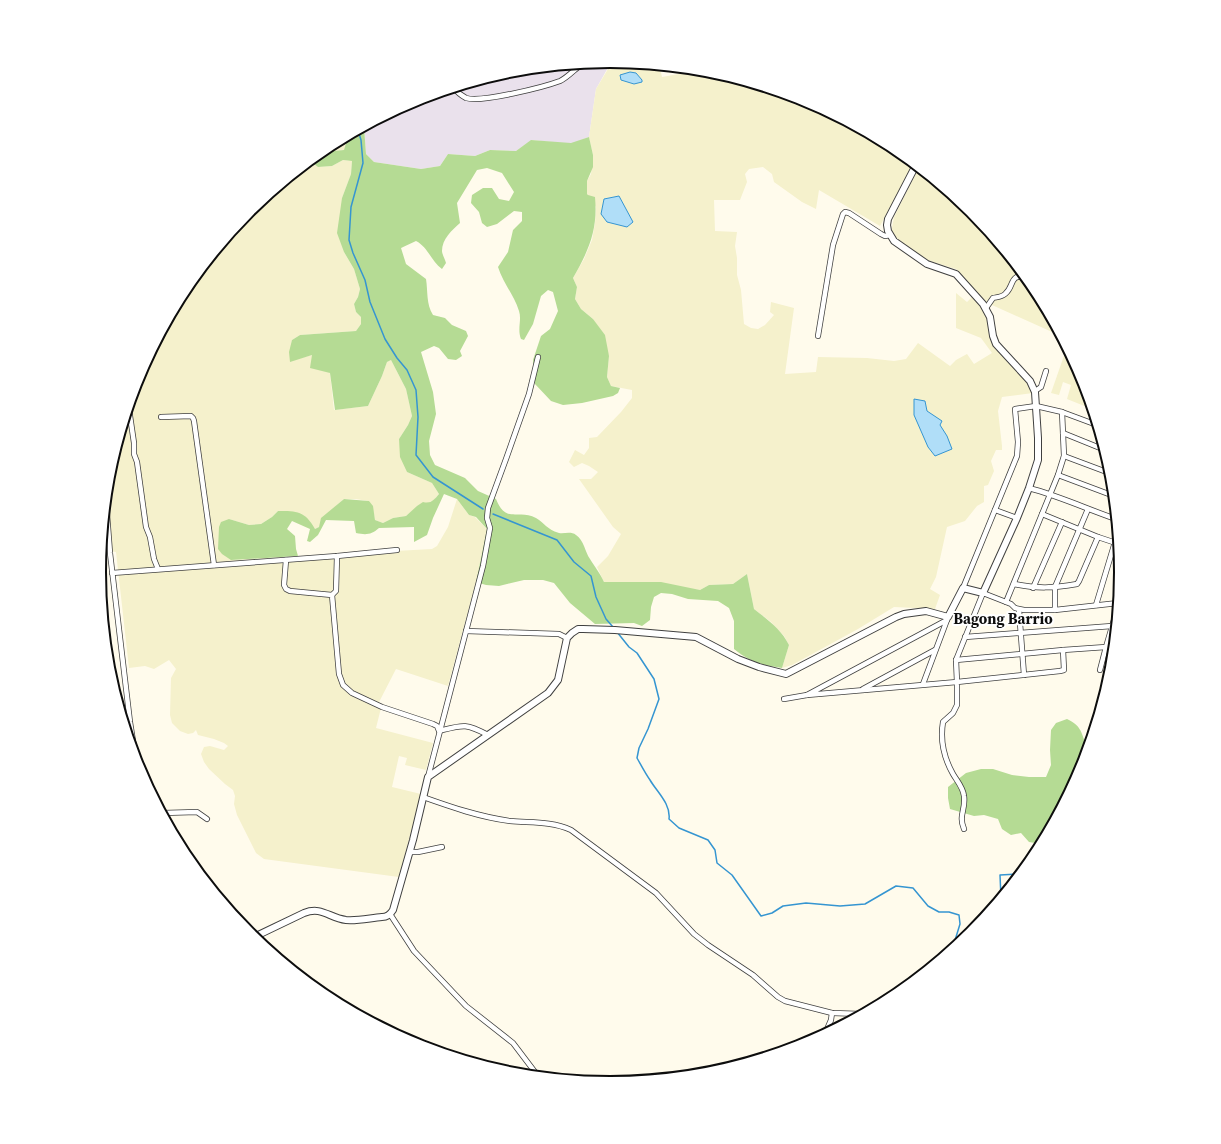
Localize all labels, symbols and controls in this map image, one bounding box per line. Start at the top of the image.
district label: Bagong Barrio [953,608,1053,629]

